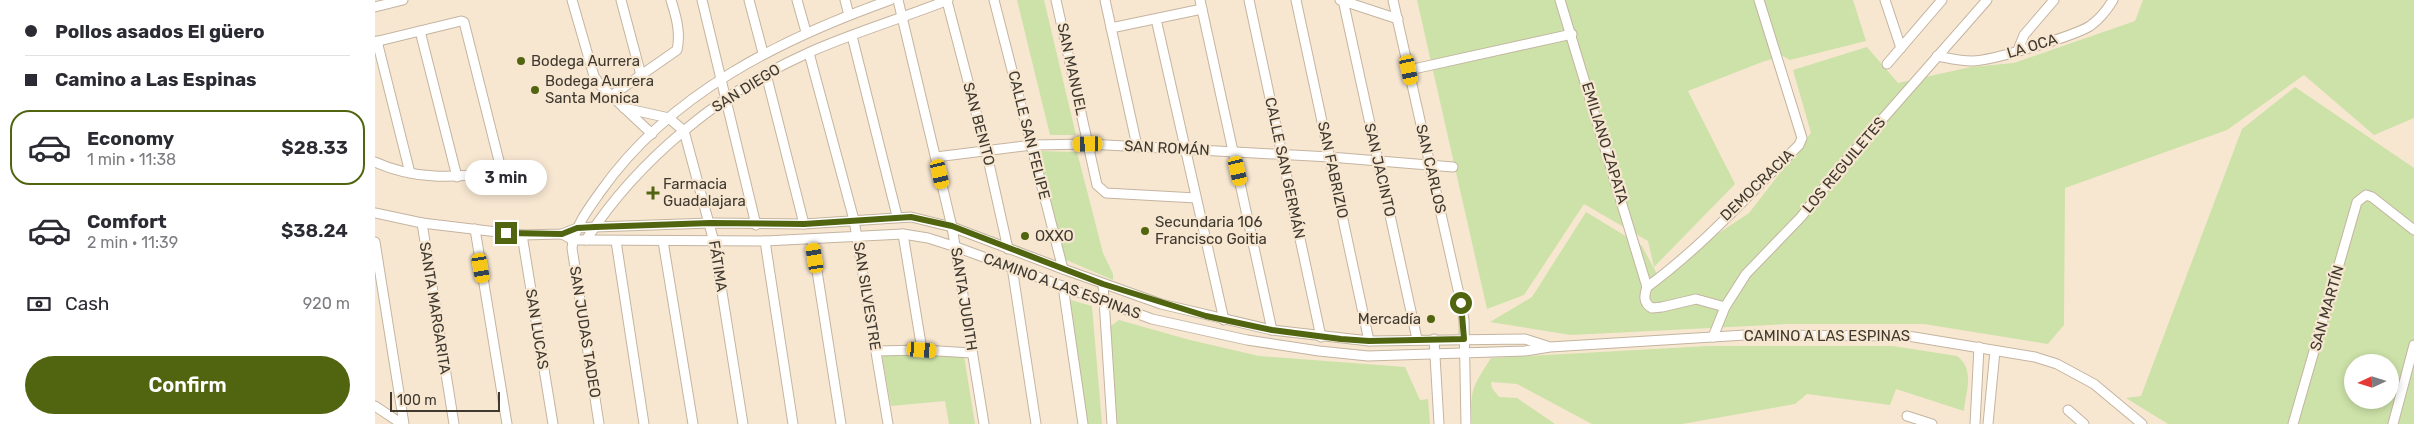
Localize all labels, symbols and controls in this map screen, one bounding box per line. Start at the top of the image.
text: Pollos asados El güero [55,20,265,43]
street label: SAN MANUEL [1053,21,1091,117]
street label: LA OCA [2005,30,2059,62]
place label: Bodega Aurrera [531,52,640,70]
car [1398,54,1419,86]
marker: Bodega Aurrera [515,55,527,67]
street label: SAN DIEGO [709,60,783,116]
text: Camino a Las Espinas [55,68,257,91]
street label: CALLE SAN FELIPE [1004,69,1054,201]
place label: Bodega Aurrera Santa Monica [545,72,654,107]
street label: SAN BENITO [959,80,999,168]
street label: EMILIANO ZAPATA [1578,80,1632,206]
marker: Bodega Aurrera Santa Monica [529,84,541,96]
street label: CALLE SAN GERMÁN [1261,95,1309,241]
street label: LOS REGUILETES [1799,113,1889,217]
street label: SAN FABRIZIO [1314,120,1352,220]
street label: SAN JACINTO [1360,121,1400,219]
street label: SAN CARLOS [1412,123,1450,215]
icon: car [27,125,72,170]
text: Economy [87,127,174,150]
text: $28.33 [281,136,348,159]
car [1072,136,1103,152]
street label: SAN ROMÁN [1124,137,1210,159]
street label: DEMOCRACIA [1716,145,1798,225]
text: 1 min · 11:38 [87,150,176,169]
car [1227,155,1248,187]
car [929,158,950,190]
callout: 3 min [465,160,547,196]
text: 3 min [485,168,527,187]
place label: Farmacia Guadalajara [663,175,746,210]
marker: Farmacia Guadalajara [647,187,659,199]
icon: car [27,208,72,253]
text: Comfort [87,210,167,233]
place label: Secundaria 106 Francisco Goitia [1155,213,1267,248]
text: $38.24 [281,219,348,242]
route end [495,222,517,244]
marker: Secundaria 106 Francisco Goitia [1139,225,1151,237]
place label: OXXO [1035,227,1074,245]
marker: OXXO [1019,230,1031,242]
text: 2 min · 11:39 [87,233,178,252]
street label: FÁTIMA [705,239,731,293]
street label: SANTA MARGARITA [416,240,454,376]
street label: SAN SILVESTRE [850,241,884,351]
car [805,242,824,274]
street label: SANTA JUDITH [947,246,981,352]
street label: CAMINO A LAS ESPINAS [981,249,1143,323]
car [471,252,490,284]
street label: SAN MARTÍN [2306,263,2348,353]
street label: SAN JUDAS TADEO [566,265,604,399]
street label: SAN LUCAS [522,288,552,370]
icon: cash [25,290,53,318]
text: Cash [65,292,109,315]
route start [1450,292,1472,314]
text: 920 m [303,294,350,313]
place label: Mercadía [1358,310,1421,328]
marker: Mercadía [1425,313,1437,325]
street label: CAMINO A LAS ESPINAS [1744,327,1910,345]
car [906,341,937,359]
north arrow [2344,354,2399,409]
map controls [2344,354,2399,409]
button: Confirm [25,356,350,414]
scale bar [390,389,500,412]
text: 100 m [397,392,437,409]

